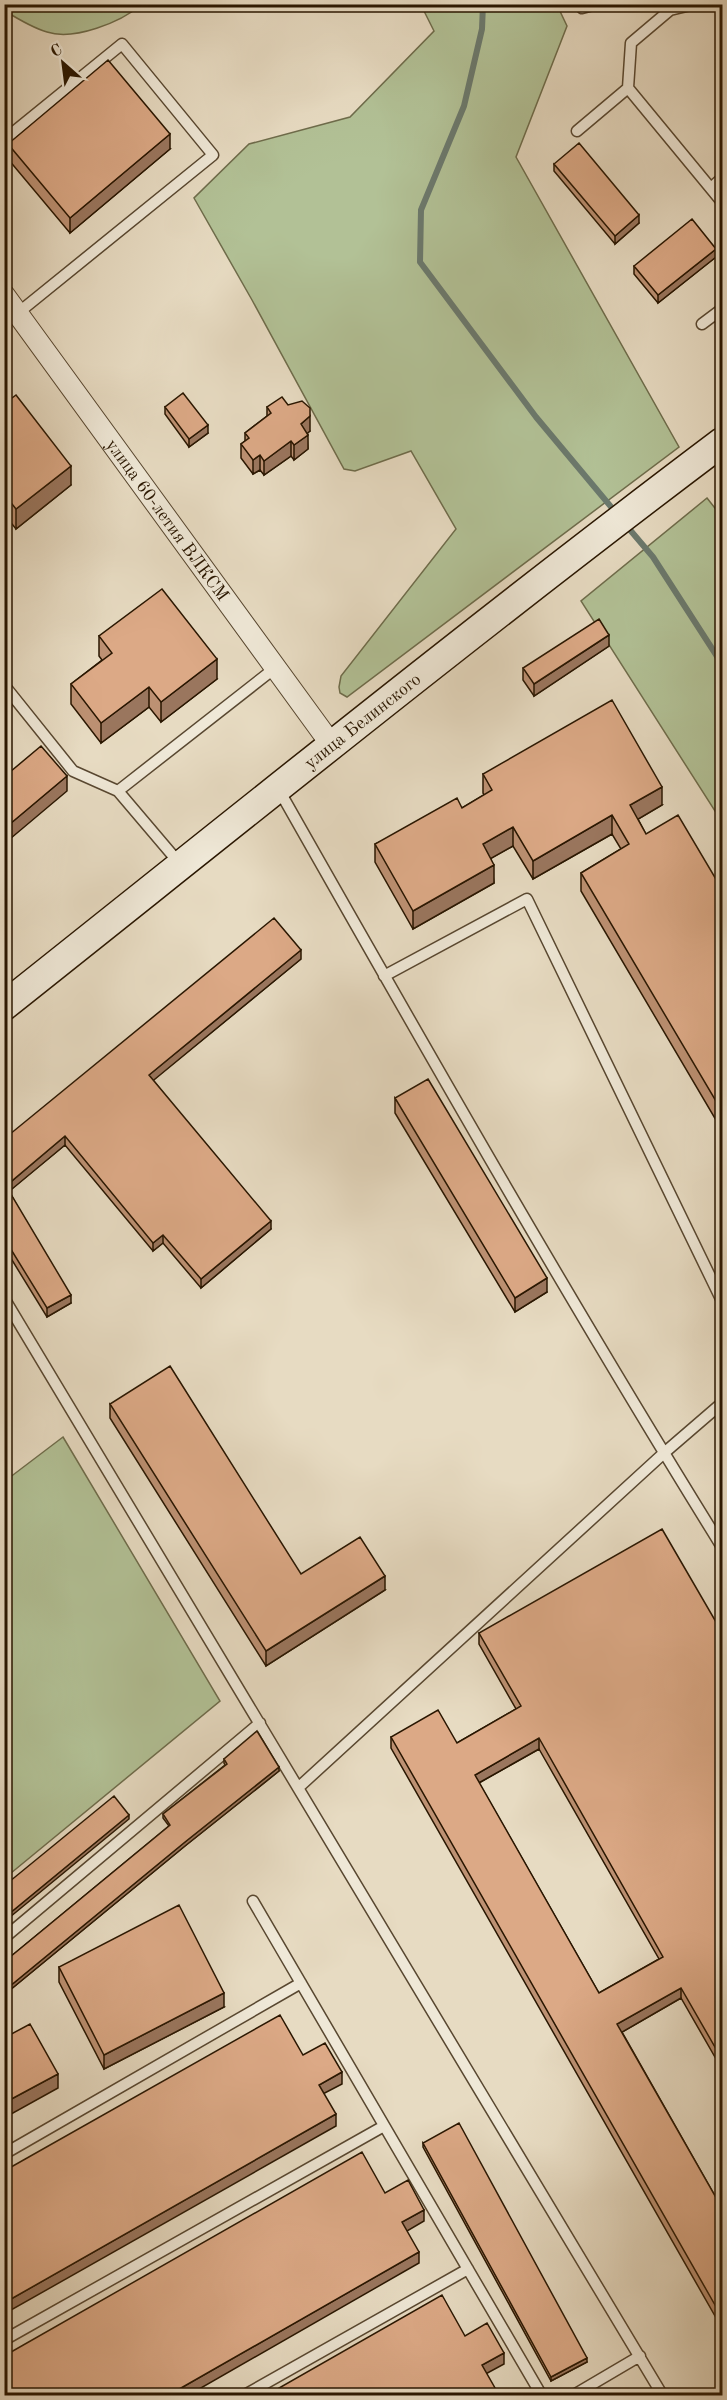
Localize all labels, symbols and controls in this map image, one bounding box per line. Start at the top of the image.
north arrow [33,33,93,93]
text: С [48,42,65,61]
street label: улица 60-летия ВЛКСМ [102,436,232,605]
street label: улица Белинского [302,670,424,773]

